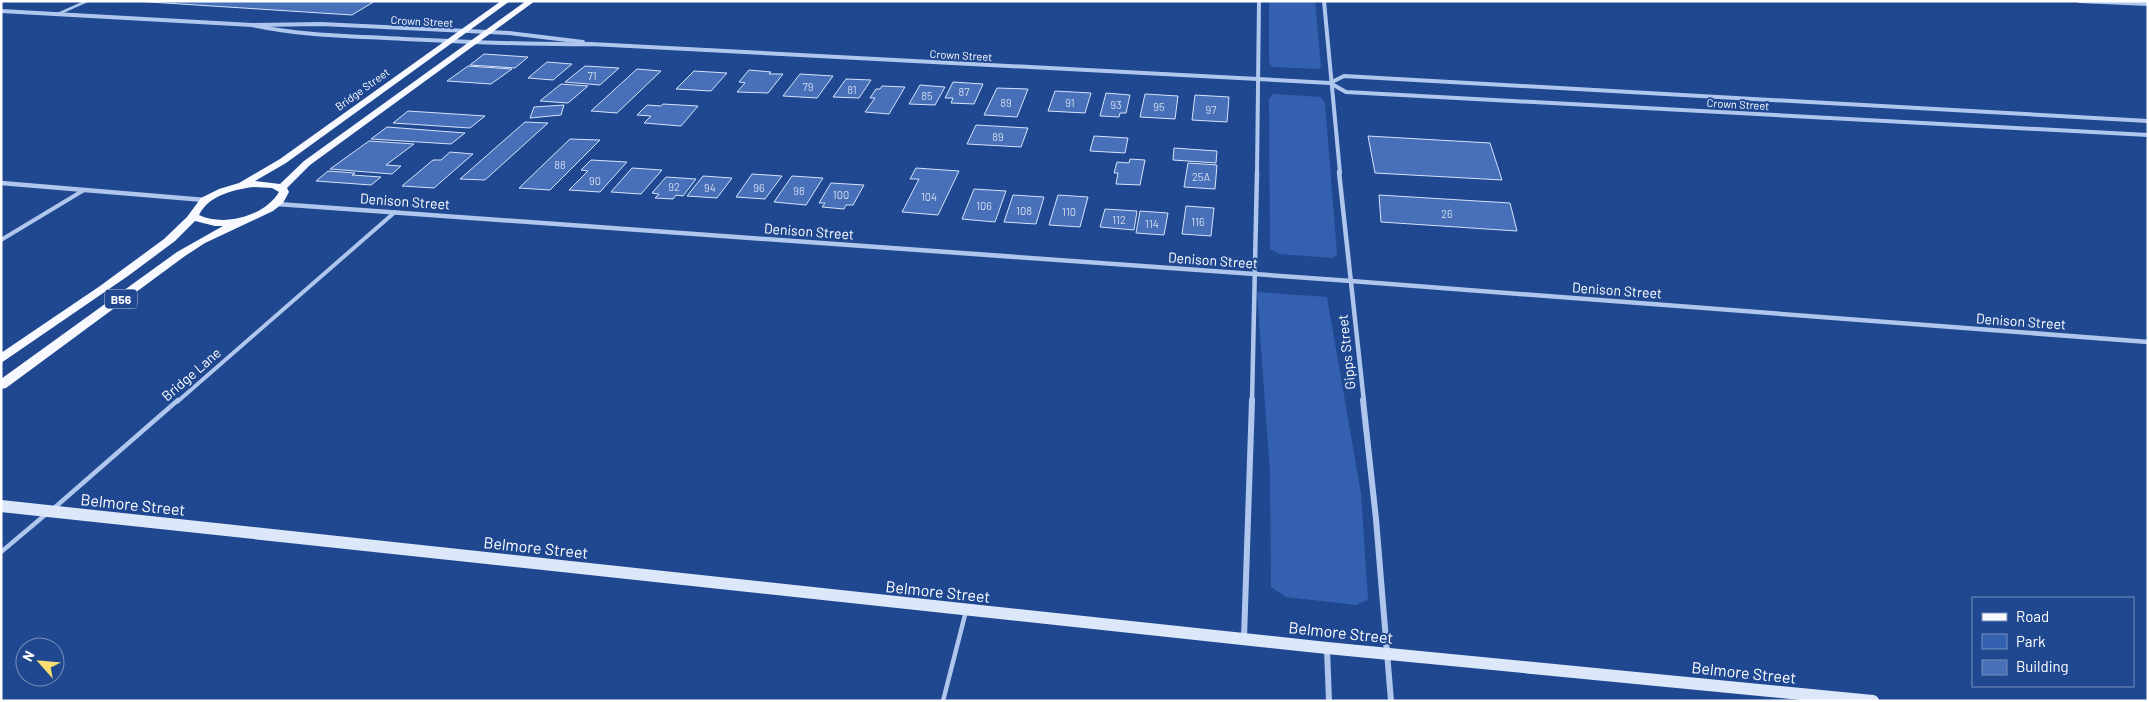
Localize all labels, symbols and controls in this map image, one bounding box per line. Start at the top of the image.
street label: Crown Street [390,13,454,29]
street label: Crown Street [929,47,993,63]
street label: Bridge Street [332,65,392,113]
house number: 71 [587,69,597,82]
house number: 79 [803,80,814,93]
house number: 81 [847,83,857,96]
house number: 87 [959,85,969,98]
house number: 85 [921,89,933,102]
house number: 89 [1000,96,1012,109]
house number: 91 [1065,96,1075,109]
street label: Crown Street [1706,96,1770,112]
house number: 93 [1110,98,1122,111]
house number: 95 [1153,100,1165,113]
house number: 97 [1206,103,1216,116]
house number: 89 [992,130,1004,143]
house number: 88 [554,158,566,171]
house number: 25A [1192,170,1210,183]
house number: 90 [589,174,601,187]
house number: 92 [668,180,680,193]
house number: 94 [704,181,716,194]
house number: 96 [753,181,765,194]
house number: 98 [793,184,805,197]
house number: 100 [833,188,849,201]
street label: Denison Street [359,189,451,213]
house number: 104 [921,190,937,203]
house number: 106 [976,199,992,212]
house number: 108 [1016,204,1032,217]
house number: 110 [1062,205,1076,218]
house number: 26 [1441,207,1453,220]
house number: 112 [1112,213,1126,226]
house number: 116 [1191,215,1205,228]
house number: 114 [1145,217,1159,230]
street label: Denison Street [763,219,855,243]
street label: Denison Street [1167,248,1259,272]
street label: Denison Street [1571,278,1663,302]
road number: B56 [105,290,137,308]
street label: Denison Street [1975,309,2067,333]
street label: Gipps Street [1334,314,1358,390]
street label: Bridge Lane [158,344,224,404]
street label: Belmore Street [80,489,186,519]
street label: Belmore Street [483,532,589,562]
street label: Belmore Street [885,576,991,606]
legend [1972,597,2134,687]
text: Road [2016,607,2049,625]
street label: Belmore Street [1288,617,1394,647]
text: Park [2016,632,2046,650]
north arrow [15,637,65,687]
text: N [18,648,38,664]
street label: Belmore Street [1691,657,1797,687]
text: Building [2016,657,2069,675]

